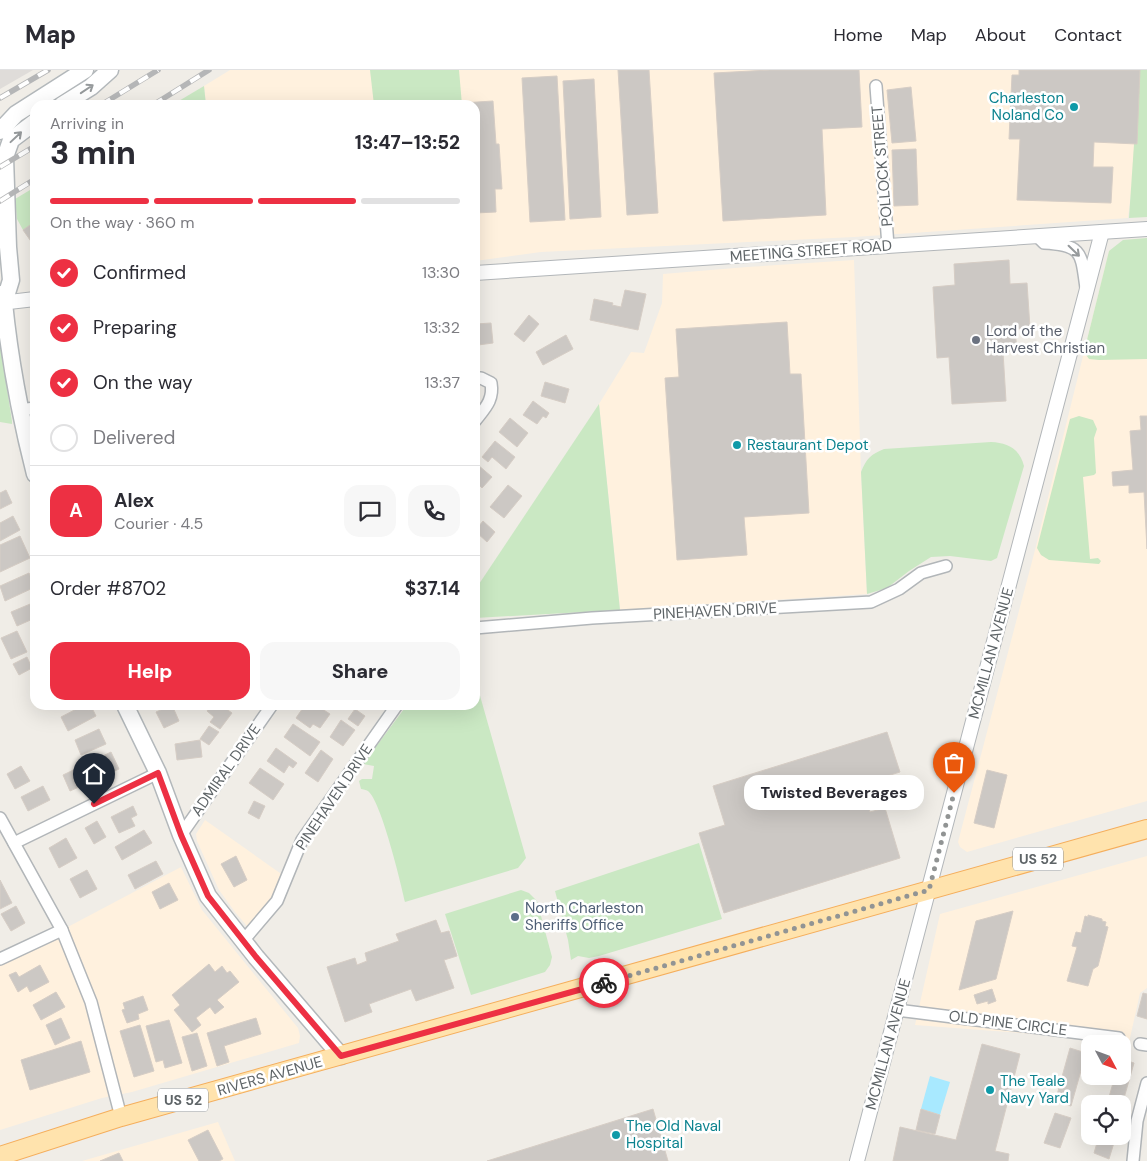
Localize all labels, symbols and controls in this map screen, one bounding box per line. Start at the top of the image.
text: Map [25,19,76,50]
text: Home [833,23,883,47]
text: Map [911,23,947,47]
text: About [975,23,1026,47]
text: Contact [1054,23,1122,47]
one-way arrow [80,84,94,94]
place label: Charleston Noland Co [989,88,1064,125]
marker: Charleston Noland Co [1068,101,1080,113]
street label: POLLOCK STREET [867,105,897,227]
text: Arriving in [50,113,124,134]
text: 13:47–13:52 [355,130,460,155]
one-way arrow [10,131,23,143]
text: 3 min [50,132,136,174]
text: On the way · 360 m [50,212,195,233]
street label: MEETING STREET ROAD [729,235,893,267]
one-way arrow [1068,245,1080,257]
icon: check [50,259,78,287]
text: Confirmed [93,260,186,285]
text: 13:30 [422,262,460,283]
icon: check [50,314,78,342]
text: Preparing [93,315,177,340]
text: 13:32 [424,317,460,338]
place label: Lord of the Harvest Christian [986,321,1105,358]
marker: Lord of the Harvest Christian [970,334,982,346]
icon: check [50,369,78,397]
text: On the way [93,370,193,395]
text: 13:37 [425,372,460,393]
text: Delivered [93,425,175,450]
place label: Restaurant Depot [747,435,869,455]
marker: Restaurant Depot [731,439,743,451]
button: chat [344,485,396,537]
button: phone [408,485,460,537]
text: Alex [114,488,154,513]
text: A [69,498,83,523]
text: Courier · 4.5 [114,513,203,534]
text: Order #8702 [50,576,166,601]
text: $37.14 [405,576,460,601]
street label: MCMILLAN AVENUE [964,585,1018,721]
street label: PINEHAVEN DRIVE [653,598,777,624]
button: Help [50,642,250,700]
button: Share [260,642,460,700]
street label: ADMIRAL DRIVE [187,720,265,820]
street label: PINEHAVEN DRIVE [291,740,377,854]
pin [933,742,975,793]
icon: bag [940,749,968,777]
pin [73,753,115,804]
icon: home [80,760,108,788]
callout: Twisted Beverages [744,776,924,810]
text: Twisted Beverages [761,782,907,803]
road number: US 52 [1013,848,1063,871]
place label: North Charleston Sheriffs Office [525,898,644,935]
marker: North Charleston Sheriffs Office [509,911,521,923]
courier [579,958,629,1008]
icon: bike [590,969,618,997]
street label: MCMILLAN AVENUE [861,976,915,1112]
street label: OLD PINE CIRCLE [948,1006,1068,1040]
north arrow [1081,1035,1131,1085]
map controls [1081,1035,1131,1145]
street label: RIVERS AVENUE [215,1051,325,1101]
place label: The Teale Navy Yard [1000,1071,1069,1108]
marker: The Teale Navy Yard [984,1084,996,1096]
road number: US 52 [158,1088,208,1112]
button: locate [1081,1095,1131,1145]
place label: The Old Naval Hospital [626,1116,721,1153]
marker: The Old Naval Hospital [610,1129,622,1141]

